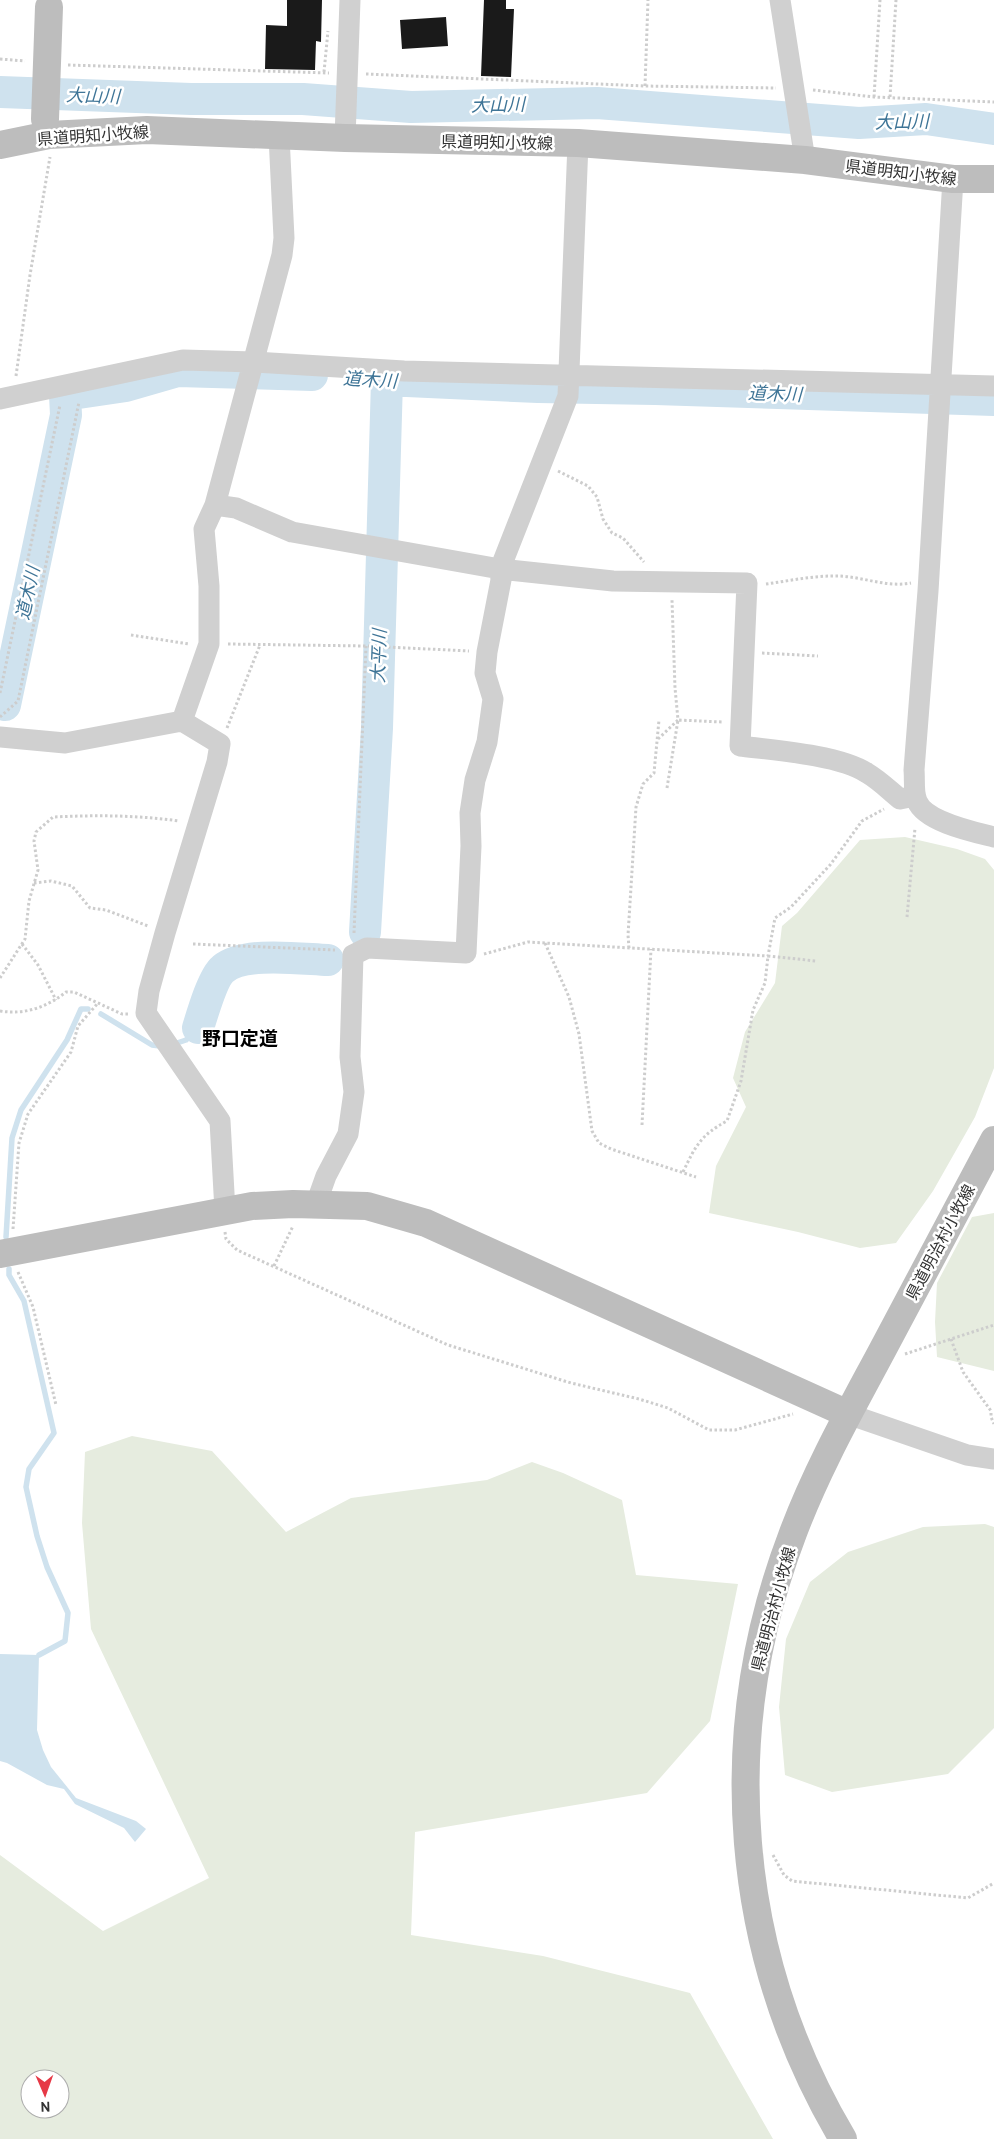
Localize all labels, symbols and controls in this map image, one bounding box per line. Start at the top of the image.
water label: 大山川 [66,85,122,110]
water label: 大山川 [471,94,527,118]
water label: 大山川 [875,111,931,135]
street label: 県道明知小牧線 [37,123,150,151]
street label: 県道明知小牧線 [441,133,553,155]
street label: 県道明知小牧線 [844,157,958,191]
water label: 道木川 [342,369,399,394]
water label: 道木川 [748,383,804,408]
water label: 道木川 [13,563,47,622]
water label: 大平川 [368,627,393,683]
district label: 野口定道 [202,1028,278,1052]
street label: 県道明治村小牧線 [903,1182,981,1304]
street label: 県道明治村小牧線 [749,1545,801,1674]
north arrow [20,2069,70,2119]
text: N [40,2097,51,2114]

